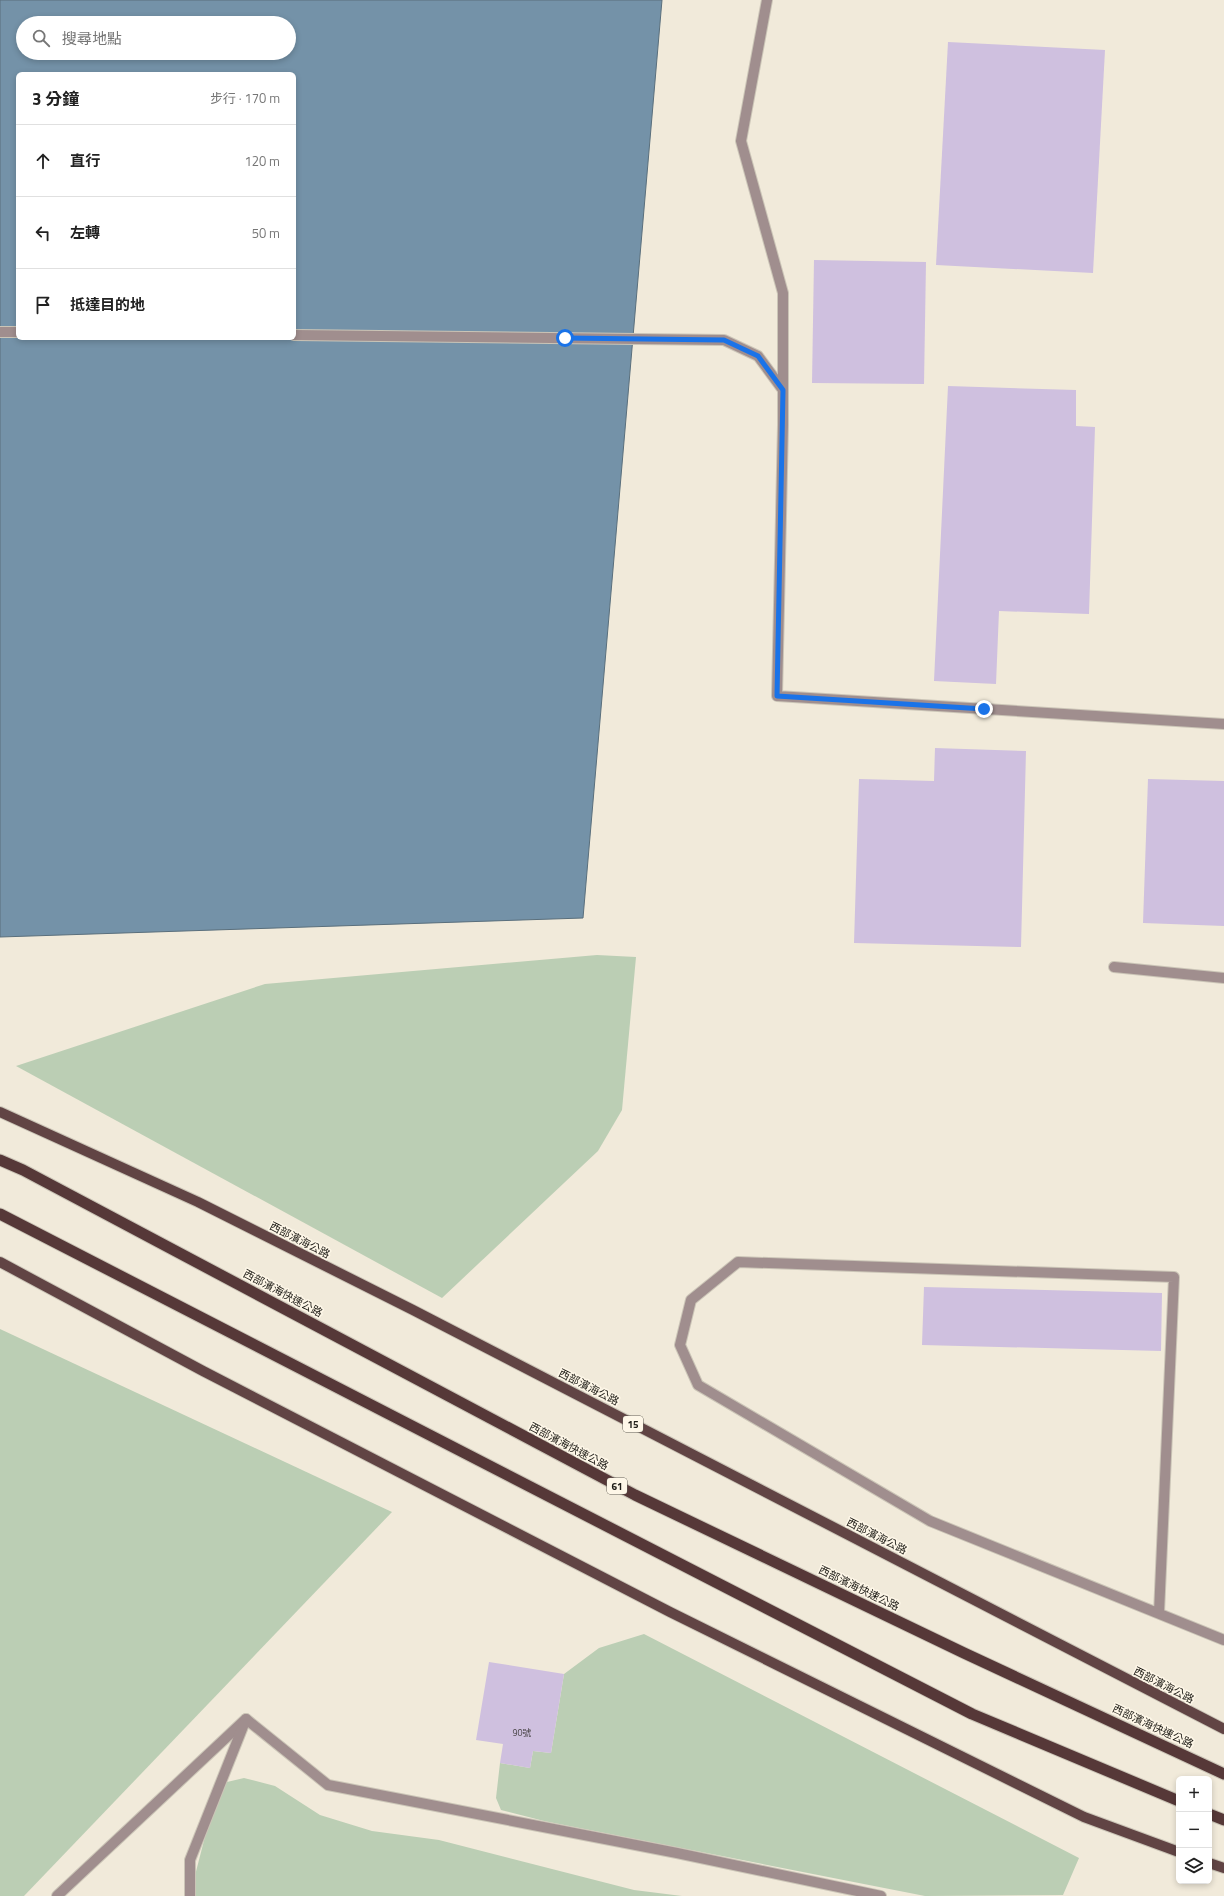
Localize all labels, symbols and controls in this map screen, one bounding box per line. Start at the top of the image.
search box [16,16,296,60]
icon: search [30,27,52,49]
text: 搜尋地點 [62,27,122,50]
text: 3 分鐘 [32,86,79,112]
text: 步行 · 170 m [210,88,280,108]
text: 直行 [70,149,100,172]
icon: ahead [32,150,54,172]
text: 120 m [244,151,280,171]
text: 左轉 [70,221,100,244]
icon: left [32,222,54,244]
text: 50 m [252,223,280,243]
text: 抵達目的地 [70,293,145,316]
icon: arrive [32,294,54,316]
route start [556,329,574,347]
route end [975,700,993,718]
street label: 西部濱海公路 [267,1218,333,1262]
street label: 西部濱海快速公路 [240,1265,326,1321]
street label: 西部濱海公路 [556,1365,622,1409]
road number: 15 [623,1416,643,1432]
street label: 西部濱海快速公路 [526,1418,612,1474]
road number: 61 [607,1478,627,1494]
street label: 西部濱海公路 [844,1514,910,1558]
street label: 西部濱海快速公路 [816,1562,902,1614]
street label: 西部濱海公路 [1131,1663,1197,1707]
street label: 西部濱海快速公路 [1110,1700,1196,1752]
house number: 90號 [512,1726,532,1739]
map controls [1176,1776,1212,1884]
button: + [1176,1776,1212,1812]
button: − [1176,1812,1212,1848]
button: layers [1176,1848,1212,1884]

